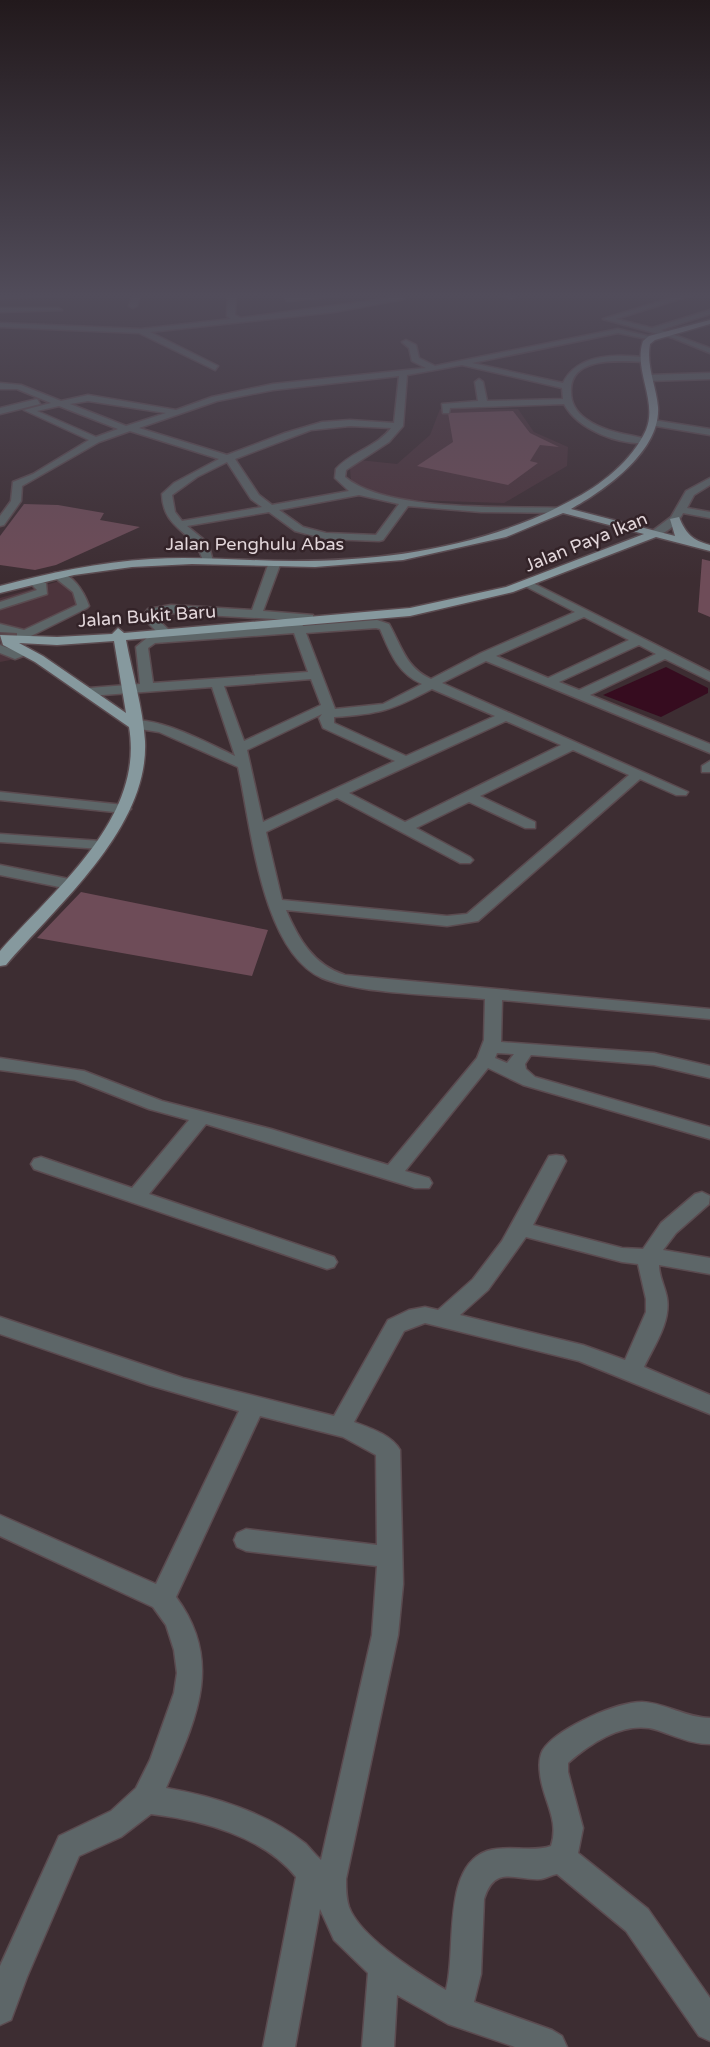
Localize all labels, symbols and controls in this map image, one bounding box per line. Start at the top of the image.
street label: Jalan Paya Ikan [521,507,651,577]
street label: Jalan Penghulu Abas [166,533,344,555]
street label: Jalan Bukit Baru [77,600,217,632]

